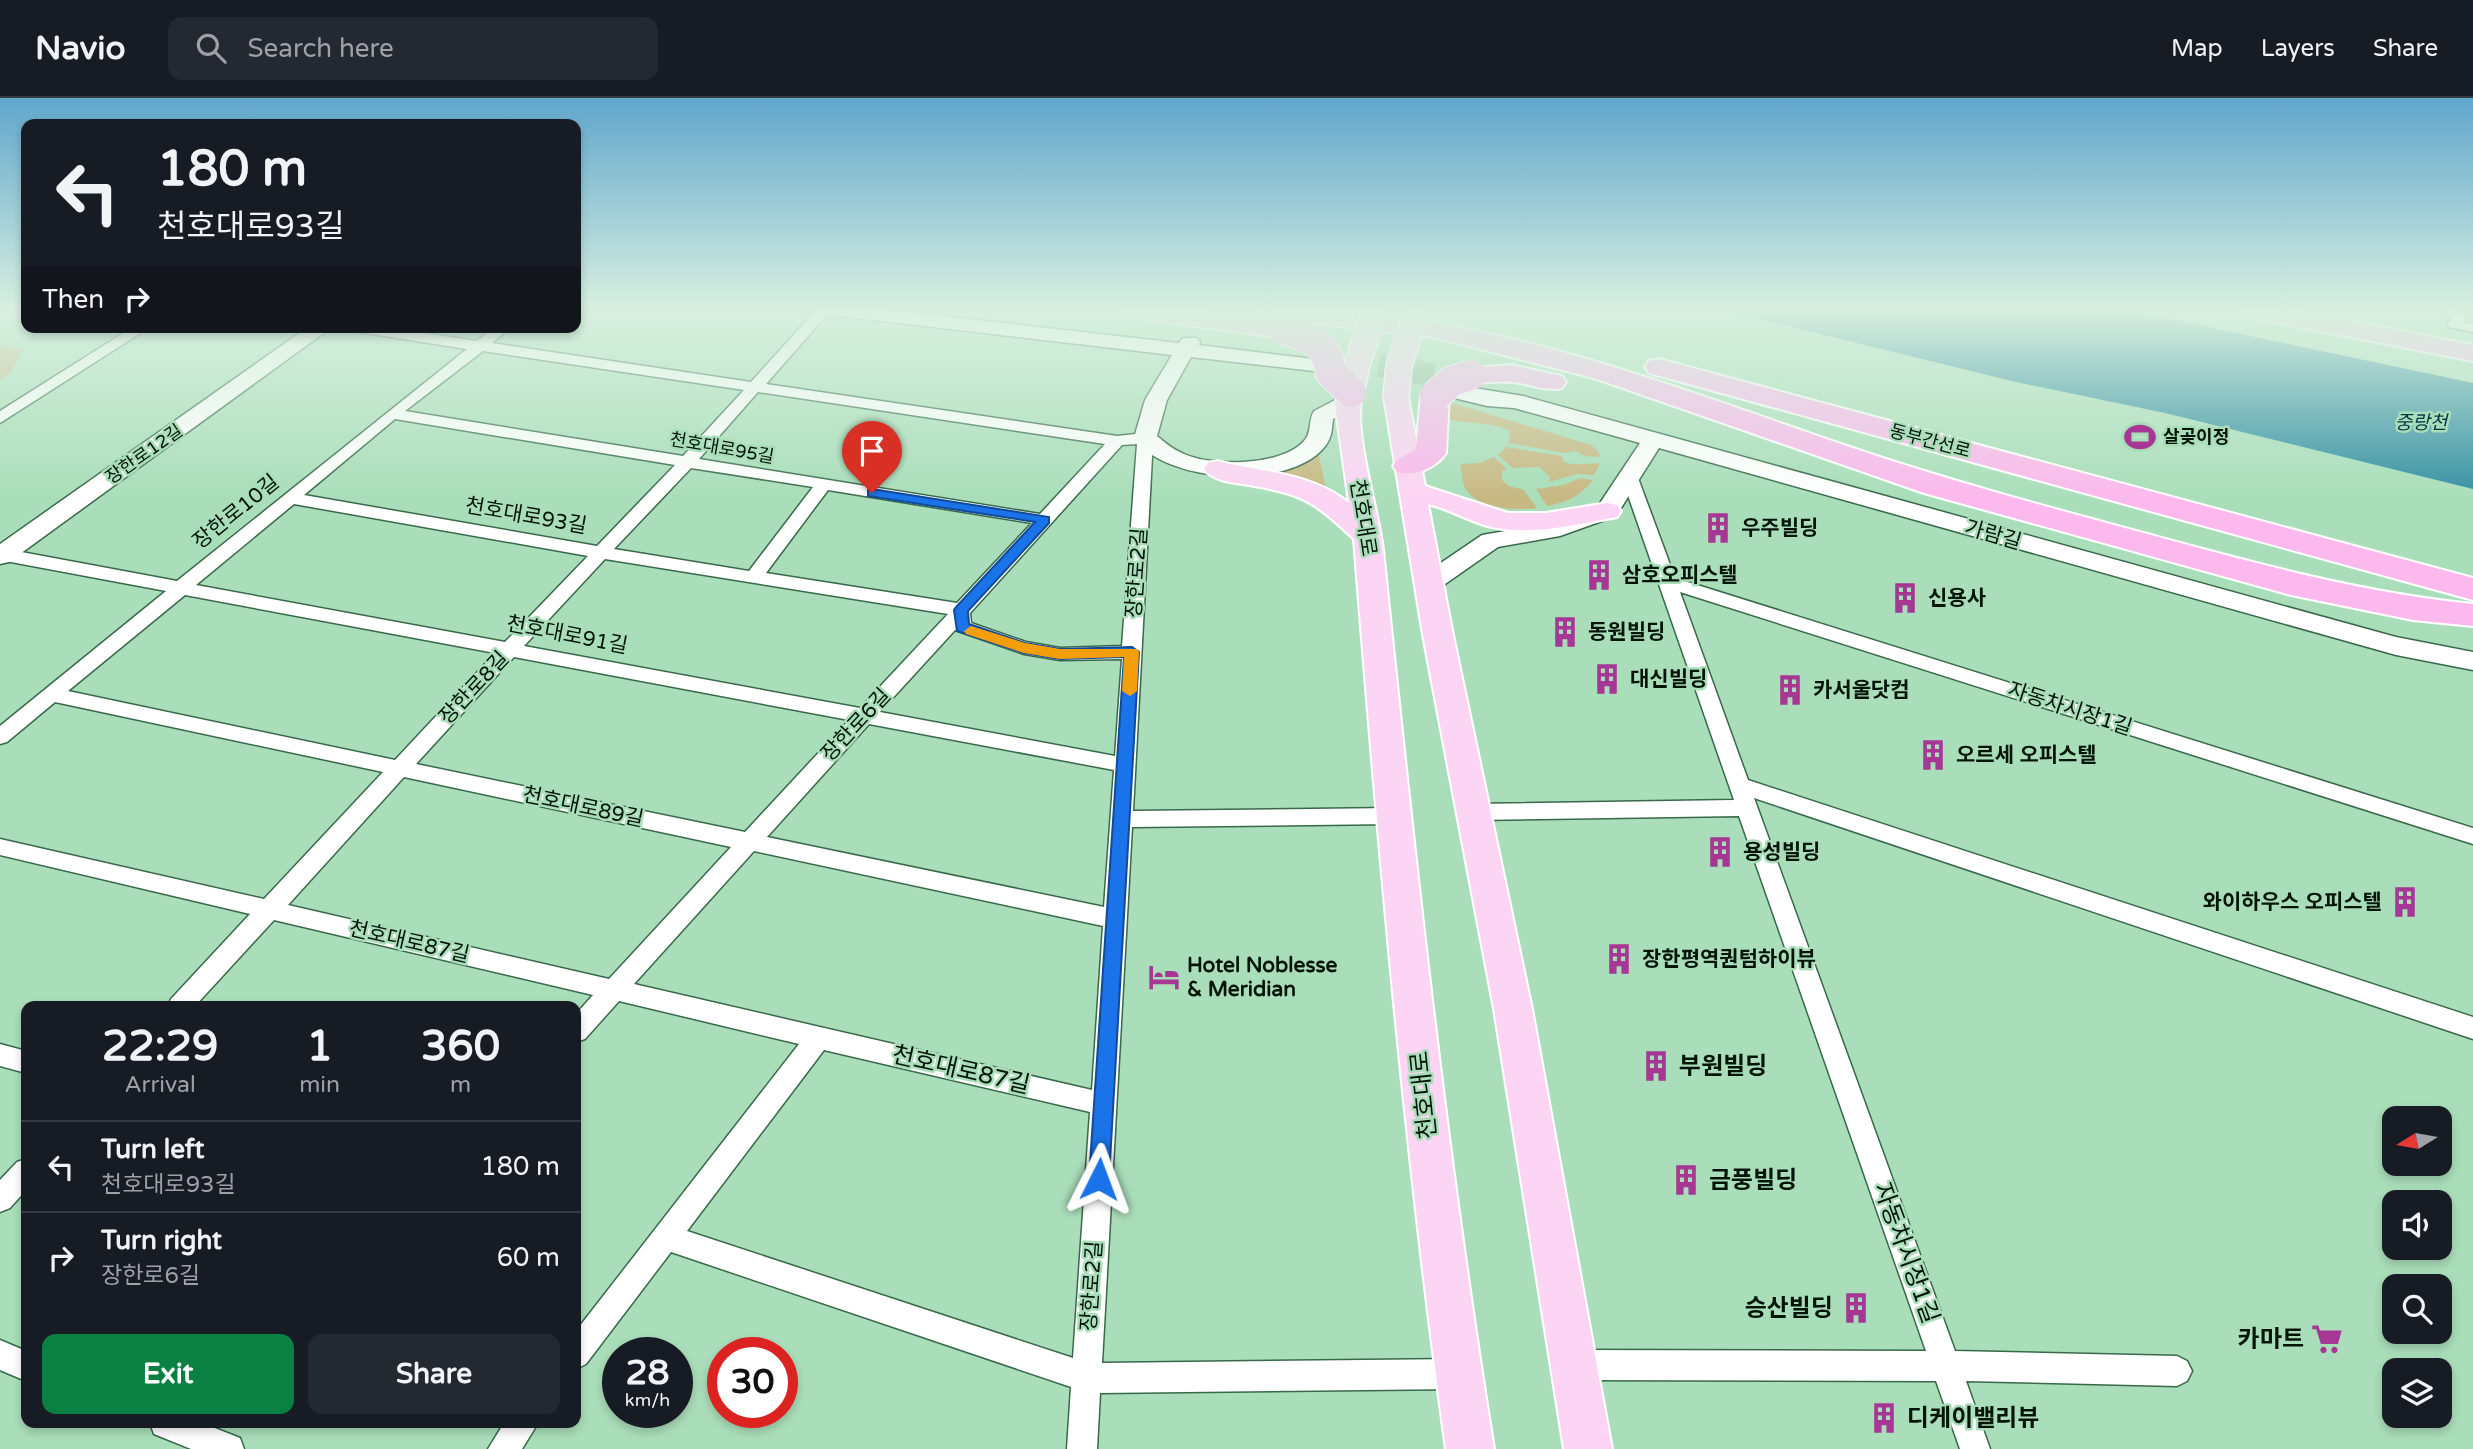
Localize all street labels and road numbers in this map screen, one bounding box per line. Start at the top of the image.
street label: 장한로12길 [101,420,187,488]
street label: 동부간선로 [1887,420,1973,462]
street label: 천호대로95길 [668,428,776,468]
street label: 장한로10길 [188,470,284,554]
street label: 천호대로 [1345,478,1381,558]
street label: 천호대로93길 [463,493,589,539]
street label: 가람길 [1962,515,2024,555]
street label: 장한로2길 [1121,527,1153,619]
street label: 천호대로91길 [504,611,630,659]
street label: 장한로8길 [434,646,514,730]
street label: 자동차시장1길 [2005,677,2135,741]
street label: 장한로6길 [816,683,896,767]
street label: 천호대로89길 [520,782,646,832]
street label: 천호대로87길 [346,916,472,968]
street label: 천호대로87길 [889,1040,1033,1100]
street label: 천호대로 [1405,1050,1443,1140]
street label: 자동차시장1길 [1867,1179,1945,1327]
street label: 장한로2길 [1076,1240,1108,1332]

